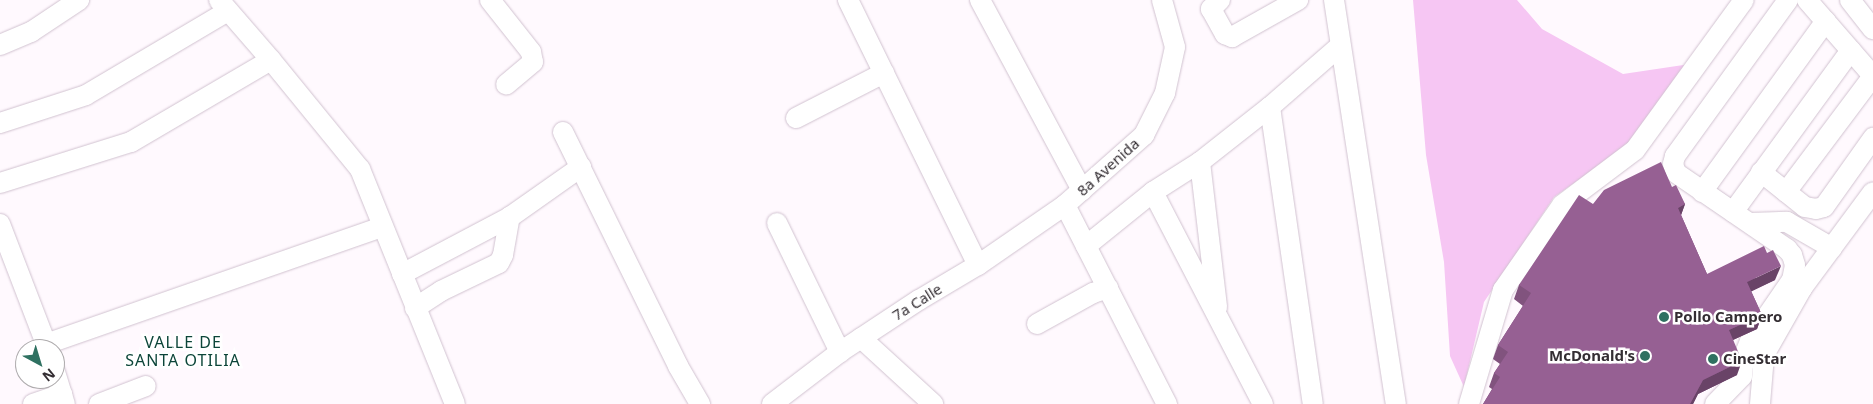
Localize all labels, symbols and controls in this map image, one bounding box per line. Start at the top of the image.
street label: 8a Avenida [1073,134,1143,200]
street label: 7a Calle [889,280,945,324]
place label: Pollo Campero [1674,308,1782,326]
marker: Pollo Campero [1658,311,1670,323]
district label: VALLE DE SANTA OTILIA [124,332,242,370]
north arrow [15,339,65,389]
place label: McDonald's [1549,347,1635,365]
marker: McDonald's [1639,350,1651,362]
place label: CineStar [1723,350,1786,368]
marker: CineStar [1707,353,1719,365]
text: N [39,364,60,386]

